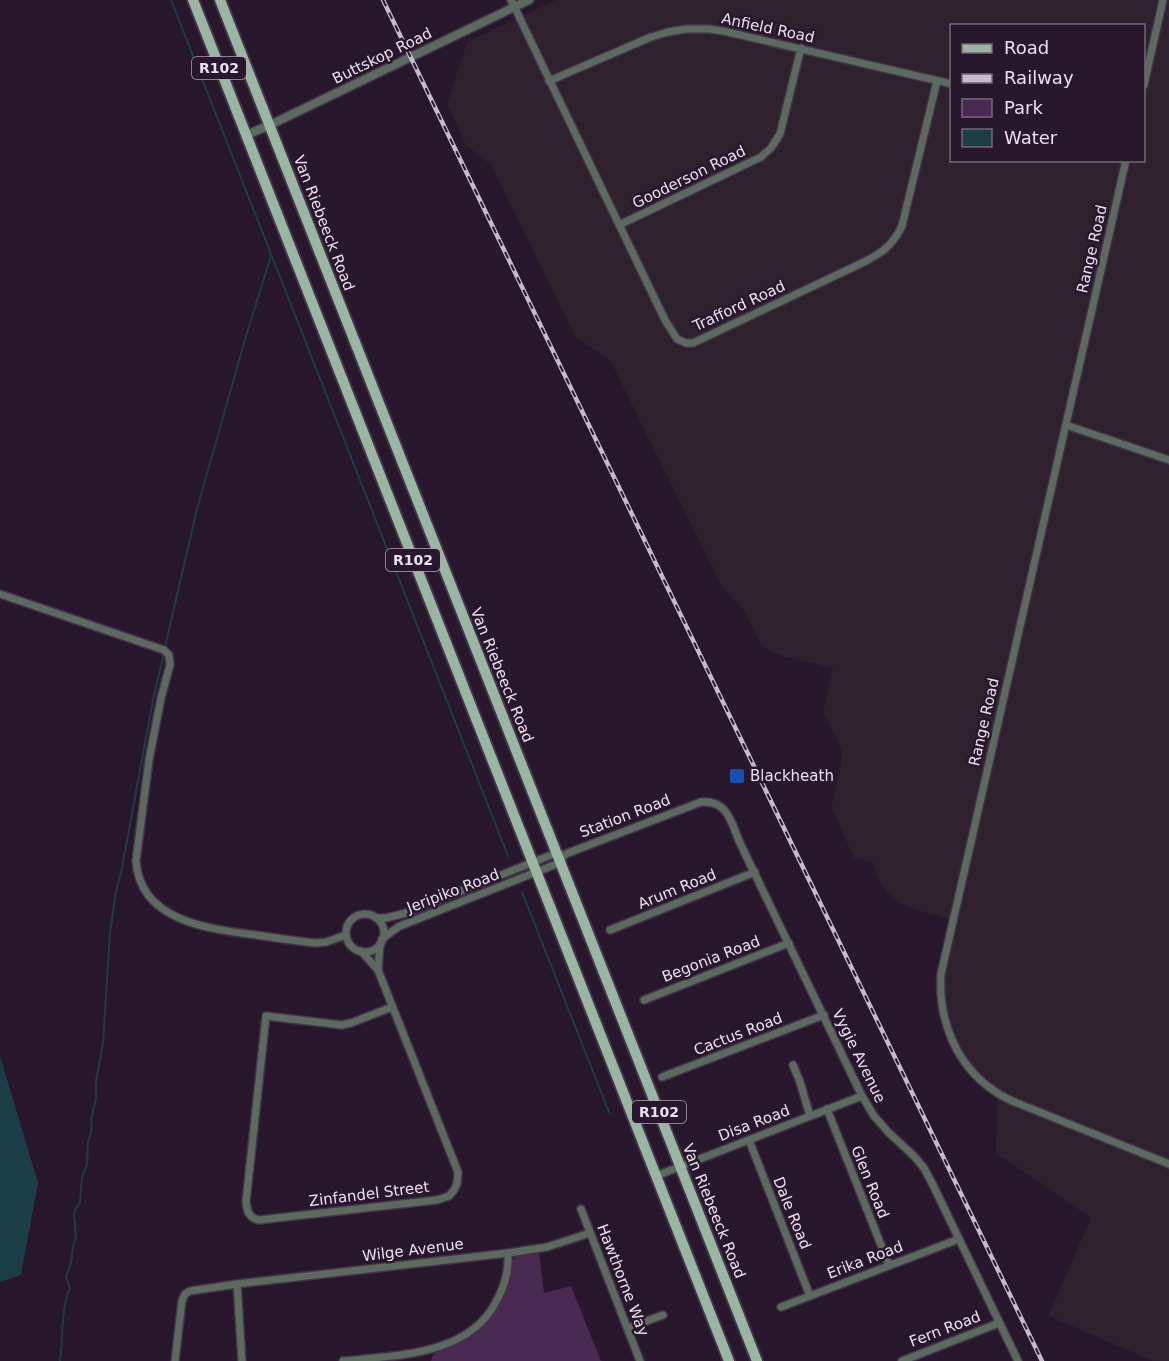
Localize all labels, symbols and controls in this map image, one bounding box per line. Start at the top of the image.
street label: Anfield Road [720,9,816,47]
street label: Buttskop Road [329,24,435,88]
legend [950,24,1145,162]
text: Road [1004,37,1049,58]
road number: R102 [192,57,246,79]
text: Railway [1004,67,1074,88]
text: Park [1004,97,1043,118]
text: Water [1004,127,1058,148]
street label: Gooderson Road [629,142,749,212]
street label: Van Riebeeck Road [290,153,358,293]
street label: Range Road [1073,203,1111,295]
street label: Trafford Road [689,277,788,336]
road number: R102 [386,549,440,571]
street label: Van Riebeeck Road [467,605,537,745]
street label: Range Road [965,676,1003,768]
marker: Blackheath [728,767,746,785]
place label: Blackheath [750,767,834,785]
street label: Station Road [577,790,673,842]
street label: Jeripiko Road [403,865,502,917]
street label: Arum Road [635,865,719,913]
street label: Begonia Road [659,932,763,986]
street label: Vygie Avenue [829,1006,889,1106]
street label: Cactus Road [691,1009,785,1059]
road number: R102 [632,1101,686,1123]
street label: Disa Road [716,1101,792,1145]
street label: Van Riebeeck Road [679,1141,749,1281]
street label: Glen Road [847,1143,893,1221]
street label: Dale Road [769,1174,815,1252]
street label: Zinfandel Street [308,1178,430,1210]
street label: Hawthorne Way [593,1221,653,1339]
street label: Wilge Avenue [361,1235,465,1265]
street label: Erika Road [825,1237,905,1283]
street label: Fern Road [907,1307,983,1351]

